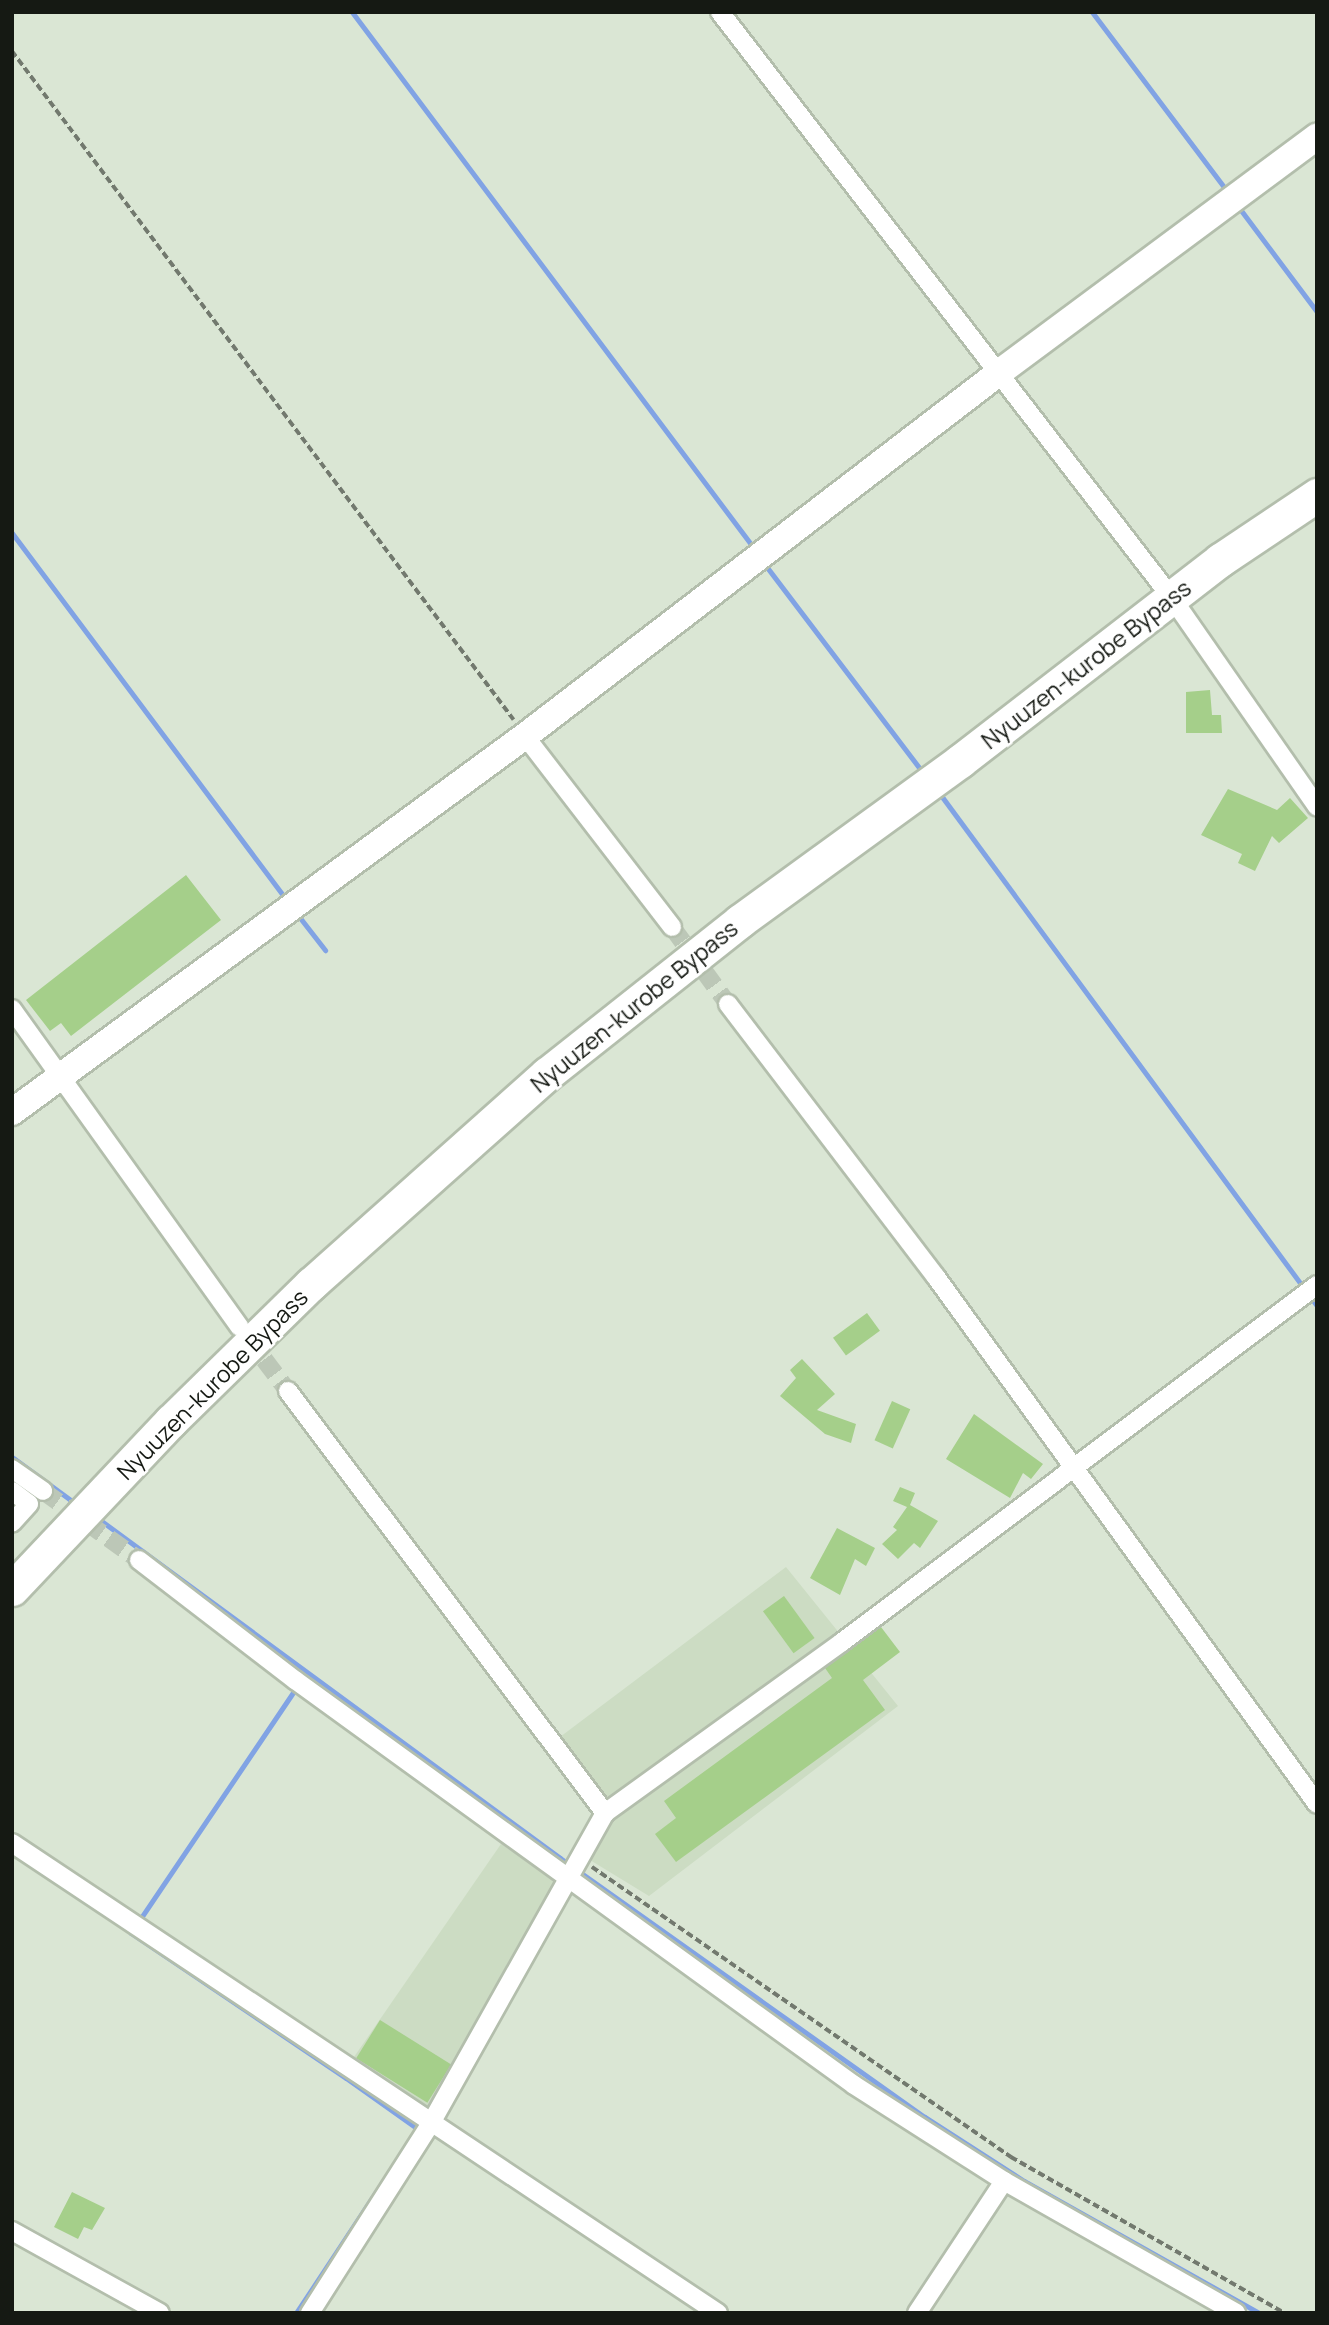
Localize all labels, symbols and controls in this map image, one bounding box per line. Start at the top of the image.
street label: Nyuuzen-kurobe Bypass [976,574,1196,754]
street label: Nyuuzen-kurobe Bypass [525,914,743,1098]
street label: Nyuuzen-kurobe Bypass [111,1283,313,1485]

